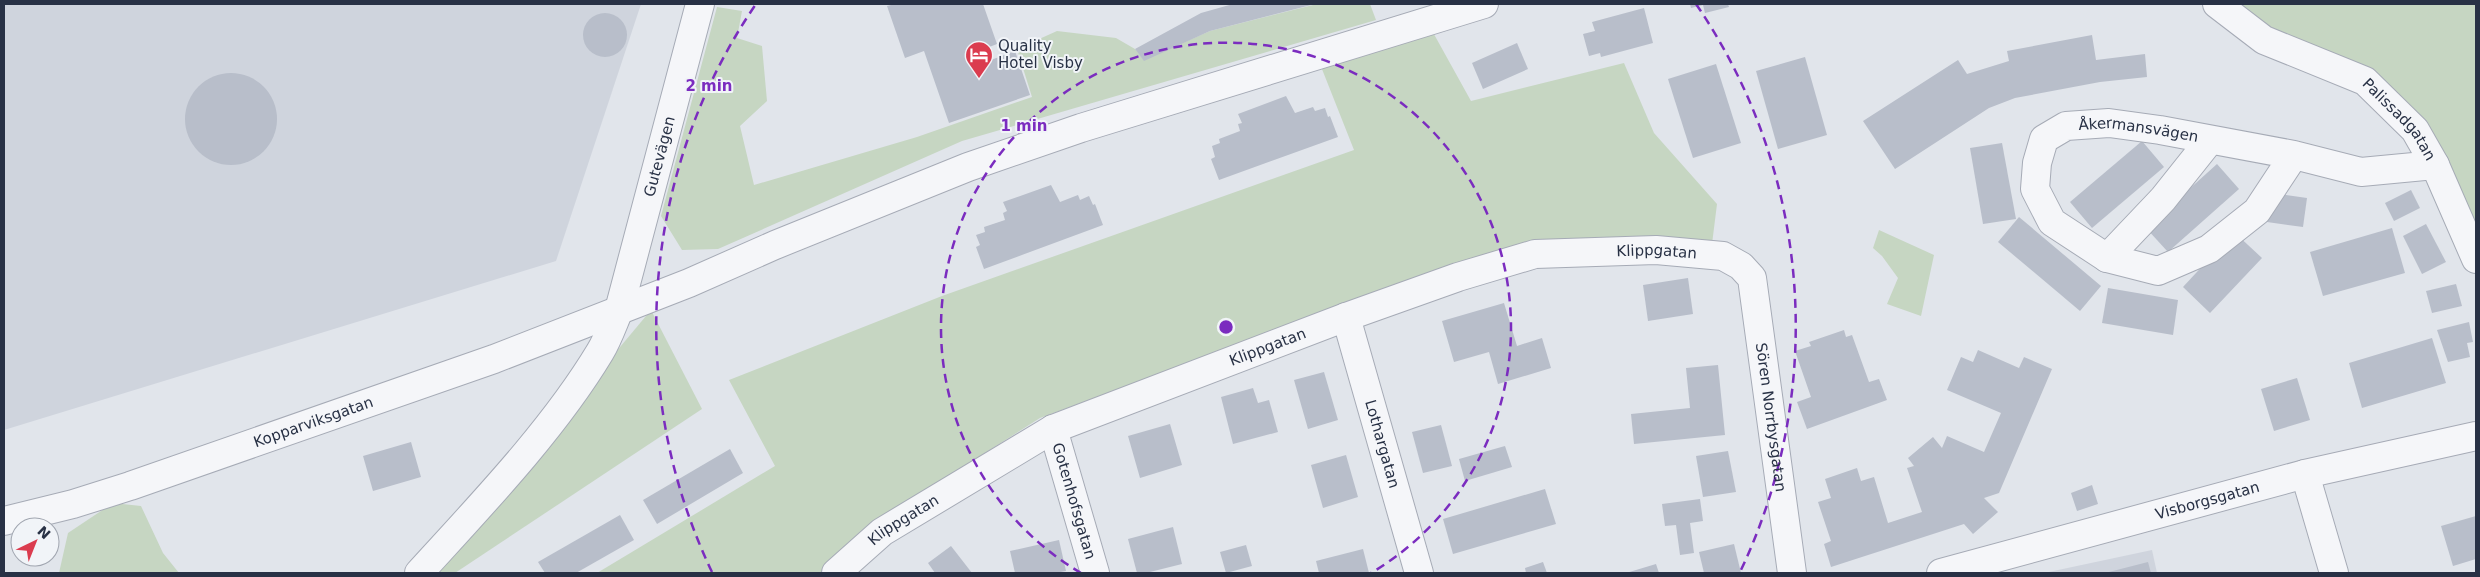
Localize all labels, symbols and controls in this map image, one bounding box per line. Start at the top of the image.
place label: Quality Hotel Visby [998,37,1083,72]
hotel icon: Quality Hotel Visby [964,40,994,79]
street label: Palissadgatan [2359,75,2439,164]
text: 2 min [685,77,733,95]
street label: Gutevägen [640,114,679,199]
street label: Åkermansvägen [2078,114,2200,146]
text: 1 min [1000,117,1048,135]
street label: Klippgatan [1616,241,1698,263]
centre of rings [1217,318,1235,336]
street label: Klippgatan [1227,324,1308,370]
street label: Sören Norrbysgatan [1752,342,1790,493]
street label: Kopparviksgatan [251,393,376,451]
street label: Lothargatan [1361,398,1403,490]
street label: Gotenhofsgatan [1048,441,1100,561]
street label: Visborgsgatan [2153,478,2261,523]
street label: Klippgatan [864,491,942,549]
north arrow [10,517,60,567]
text: N [34,523,54,542]

